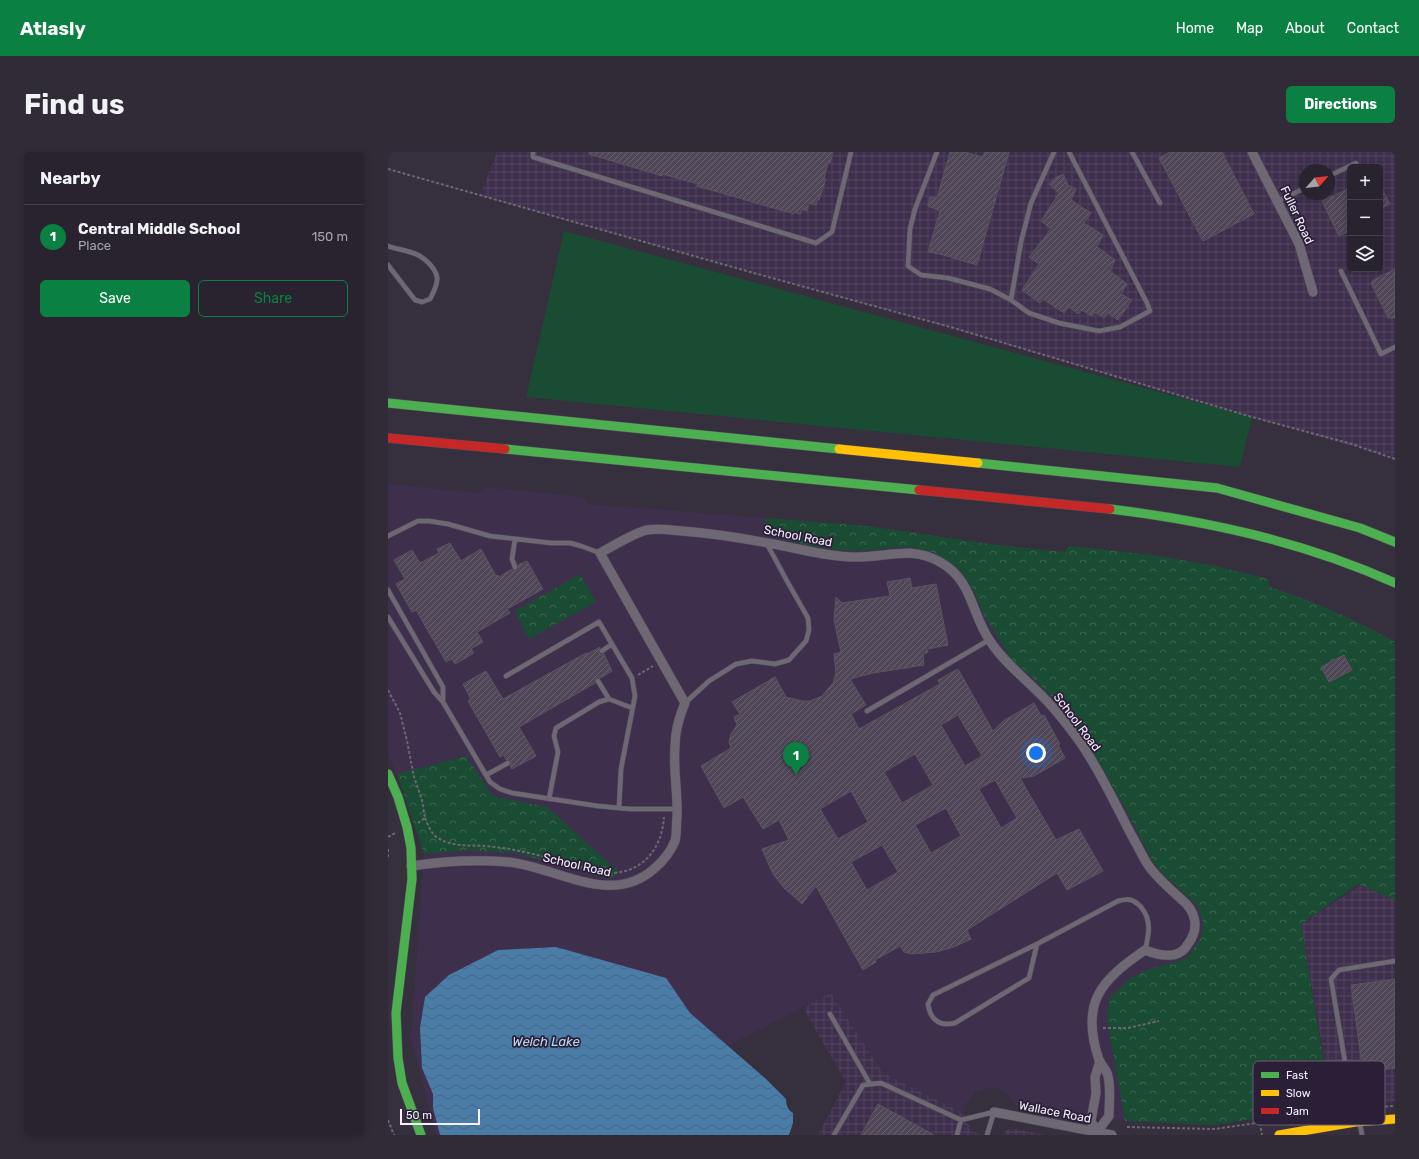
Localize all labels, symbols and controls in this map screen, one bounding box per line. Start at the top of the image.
text: Atlasly [20,17,86,40]
text: Home [1176,20,1214,37]
text: Map [1236,20,1263,37]
text: About [1285,20,1325,37]
text: Contact [1347,20,1399,37]
button: Directions [1286,86,1395,123]
text: Find us [24,88,124,121]
north arrow [1299,164,1335,200]
map controls [1347,164,1383,272]
button: + [1347,164,1383,200]
text: Nearby [40,168,101,188]
street label: Fuller Road [1277,184,1317,246]
button: − [1347,200,1383,236]
text: Central Middle School [78,220,240,238]
text: 1 [50,229,56,244]
text: 150 m [312,229,348,244]
button: layers [1347,236,1383,272]
text: Place [78,238,111,253]
button: Save [40,280,190,317]
button: Share [198,280,348,317]
street label: School Road [763,523,833,549]
street label: School Road [1051,690,1103,754]
pin: 1 [783,742,809,775]
your location [1026,743,1046,763]
street label: School Road [542,850,612,880]
water label: Welch Lake [512,1034,580,1049]
legend [1253,1061,1385,1125]
text: Fast [1286,1069,1309,1082]
text: Slow [1286,1087,1311,1100]
street label: Wallace Road [1018,1098,1092,1126]
text: Jam [1286,1105,1309,1118]
scale bar [400,1107,480,1126]
text: 50 m [406,1109,432,1122]

